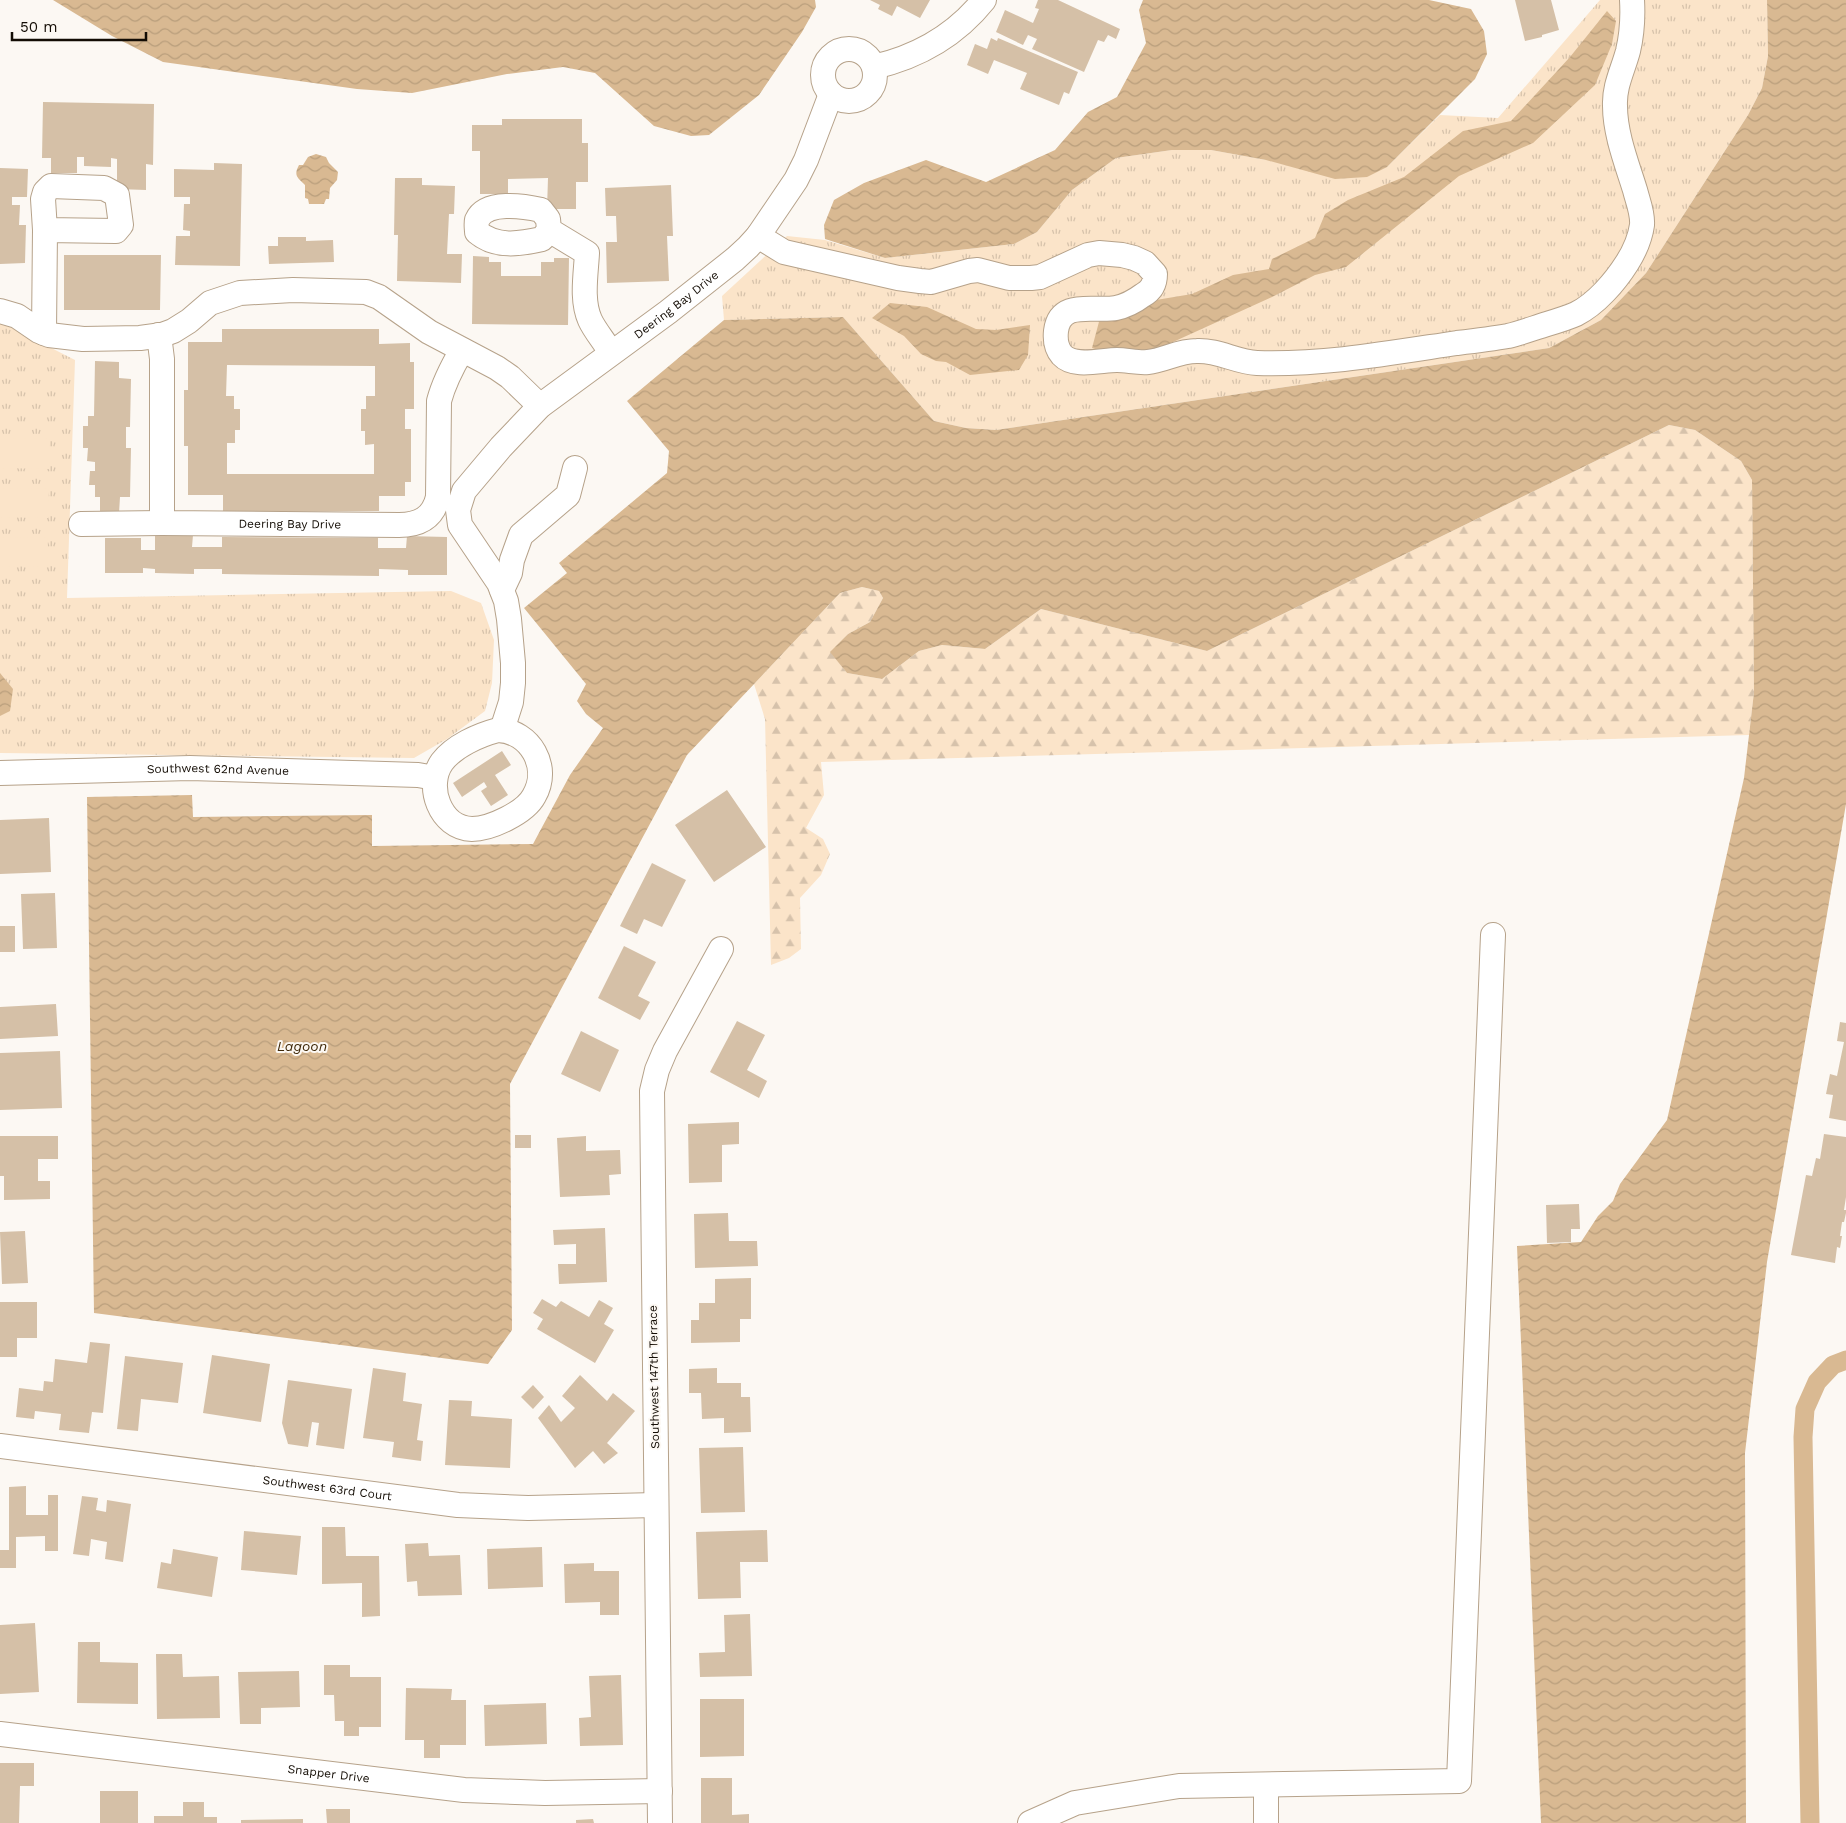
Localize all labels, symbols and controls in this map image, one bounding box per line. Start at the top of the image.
scale bar [12,10,146,42]
text: 50 m [20,18,57,36]
street label: Deering Bay Drive [631,268,721,342]
street label: Deering Bay Drive [238,517,341,532]
street label: Southwest 62nd Avenue [147,761,289,778]
water label: Lagoon [277,1038,327,1054]
street label: Southwest 147th Terrace [646,1305,662,1449]
street label: Southwest 63rd Court [262,1473,393,1503]
street label: Snapper Drive [287,1762,370,1786]

